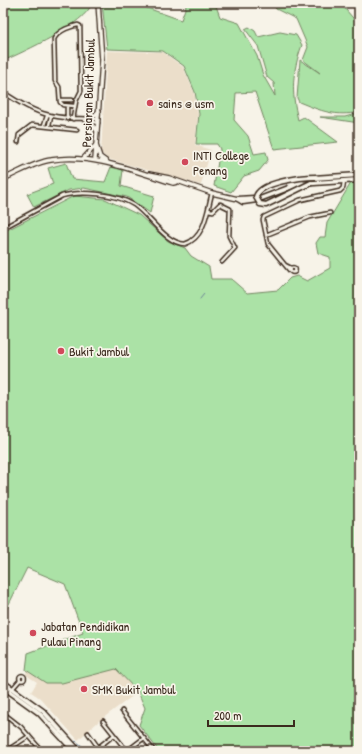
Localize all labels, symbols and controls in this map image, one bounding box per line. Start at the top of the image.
street label: Persiaran Bukit Jambul [77,38,99,148]
place label: sains @ usm [158,94,214,112]
marker: sains @ usm [145,98,155,108]
place label: INTI College Penang [193,146,249,179]
marker: INTI College Penang [180,157,190,167]
place label: Bukit Jambul [69,342,130,360]
marker: Bukit Jambul [56,346,66,356]
place label: Jabatan Pendidikan Pulau Pinang [41,617,130,650]
marker: Jabatan Pendidikan Pulau Pinang [28,628,38,638]
place label: SMK Bukit Jambul [92,680,176,698]
marker: SMK Bukit Jambul [79,684,89,694]
scale bar [208,702,294,728]
text: 200 m [214,707,241,724]

